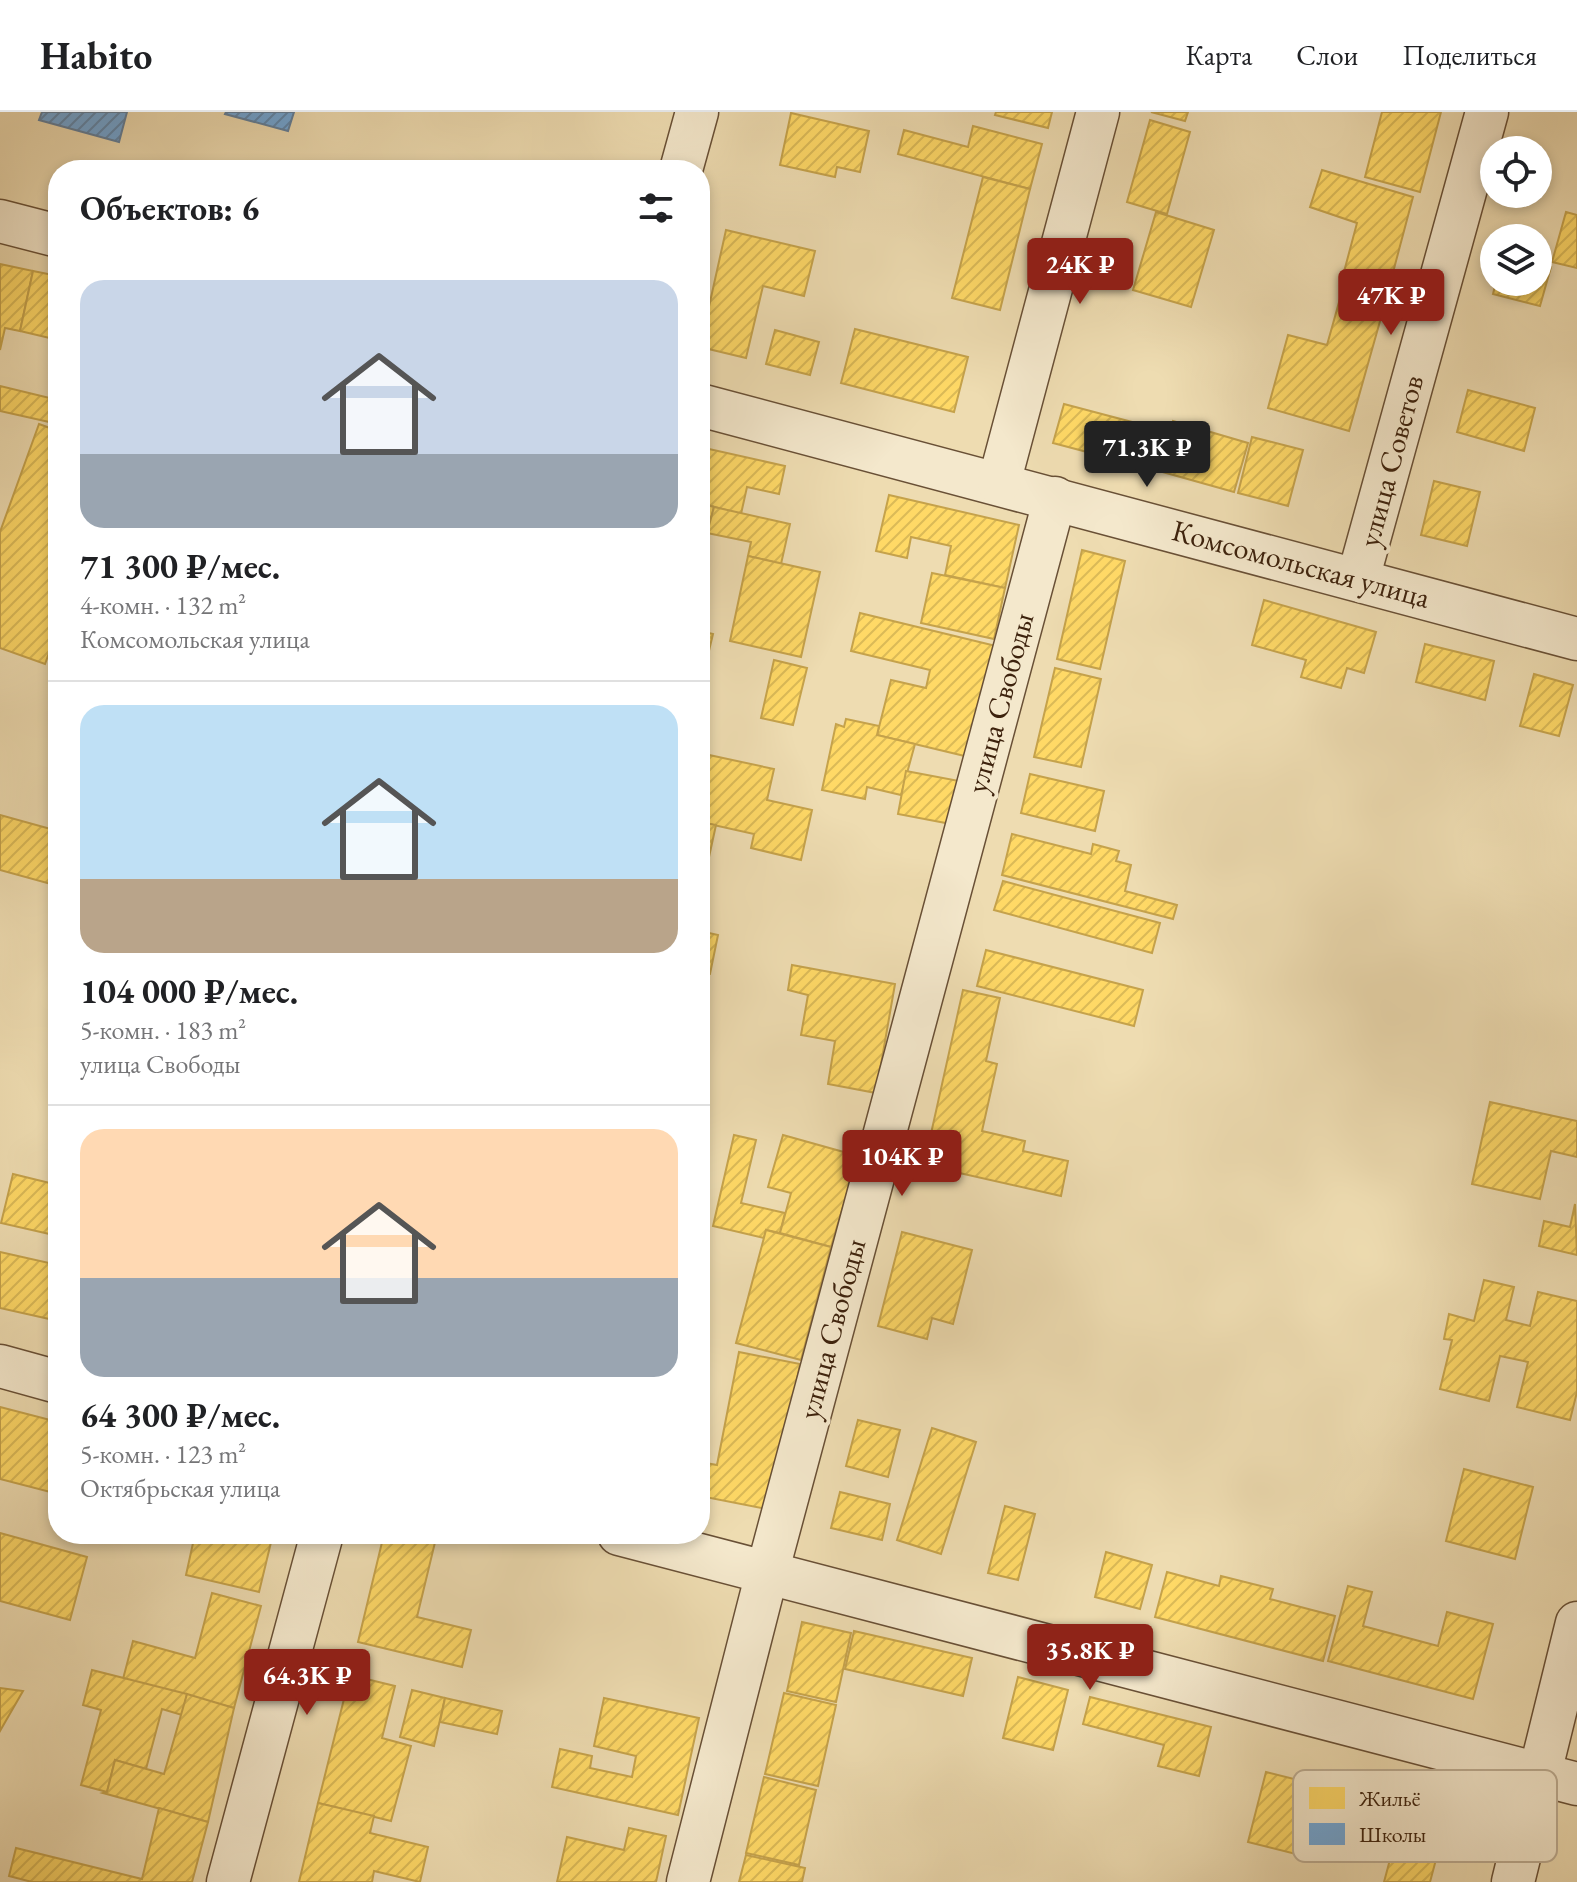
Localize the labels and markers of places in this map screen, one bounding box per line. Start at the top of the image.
pin: 24K ₽ [1024,238,1136,306]
pin: 47K ₽ [1335,269,1447,337]
pin: 71.3K ₽ [1073,421,1221,489]
pin: 104K ₽ [837,1130,967,1198]
pin: 35.8K ₽ [1016,1624,1164,1692]
pin: 64.3K ₽ [233,1649,381,1717]

